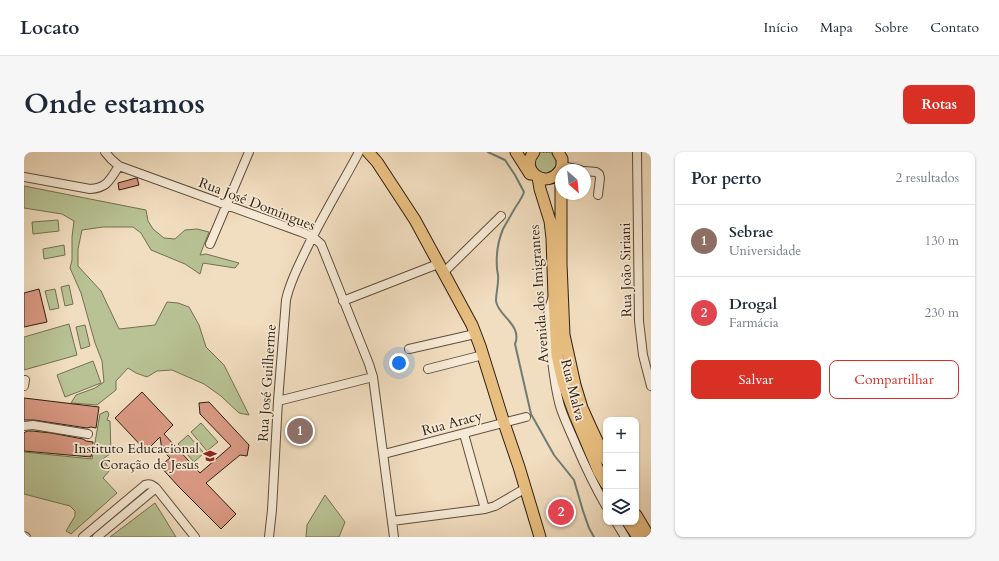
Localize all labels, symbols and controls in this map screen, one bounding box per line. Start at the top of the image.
text: Locato [20,15,79,41]
text: Início [763,18,798,37]
text: Mapa [820,18,853,37]
text: Sobre [875,18,908,37]
text: Contato [930,18,979,37]
text: Onde estamos [24,85,205,123]
button: Rotas [903,85,975,124]
north arrow [555,164,591,200]
text: Por perto [691,167,761,190]
text: 2 resultados [895,169,959,187]
street label: Rua José Domingues [196,173,318,235]
street label: Rua João Siriani [616,222,636,318]
text: Sebrae [729,222,773,242]
street label: Avenida dos Imigrantes [525,224,553,364]
text: 1 [701,232,707,250]
text: 130 m [925,232,959,250]
text: Universidade [729,242,801,260]
text: Drogal [729,294,777,314]
text: 2 [701,304,707,322]
text: 230 m [925,304,959,322]
text: Farmácia [729,314,779,332]
street label: Rua José Guilherme [253,324,281,442]
your location [389,353,409,373]
street label: Rua Malva [556,357,590,423]
button: Salvar [691,360,821,399]
button: Compartilhar [829,360,959,399]
street label: Rua Aracy [420,406,485,440]
pin: 1 [287,416,313,446]
map controls [603,417,639,525]
button: + [603,417,639,453]
place label: Instituto Educacional Coração de Jesus [74,439,199,474]
school or university icon: Instituto Educacional Coração de Jesus [202,448,218,464]
button: − [603,453,639,489]
button: layers [603,489,639,525]
pin: 2 [548,497,574,527]

